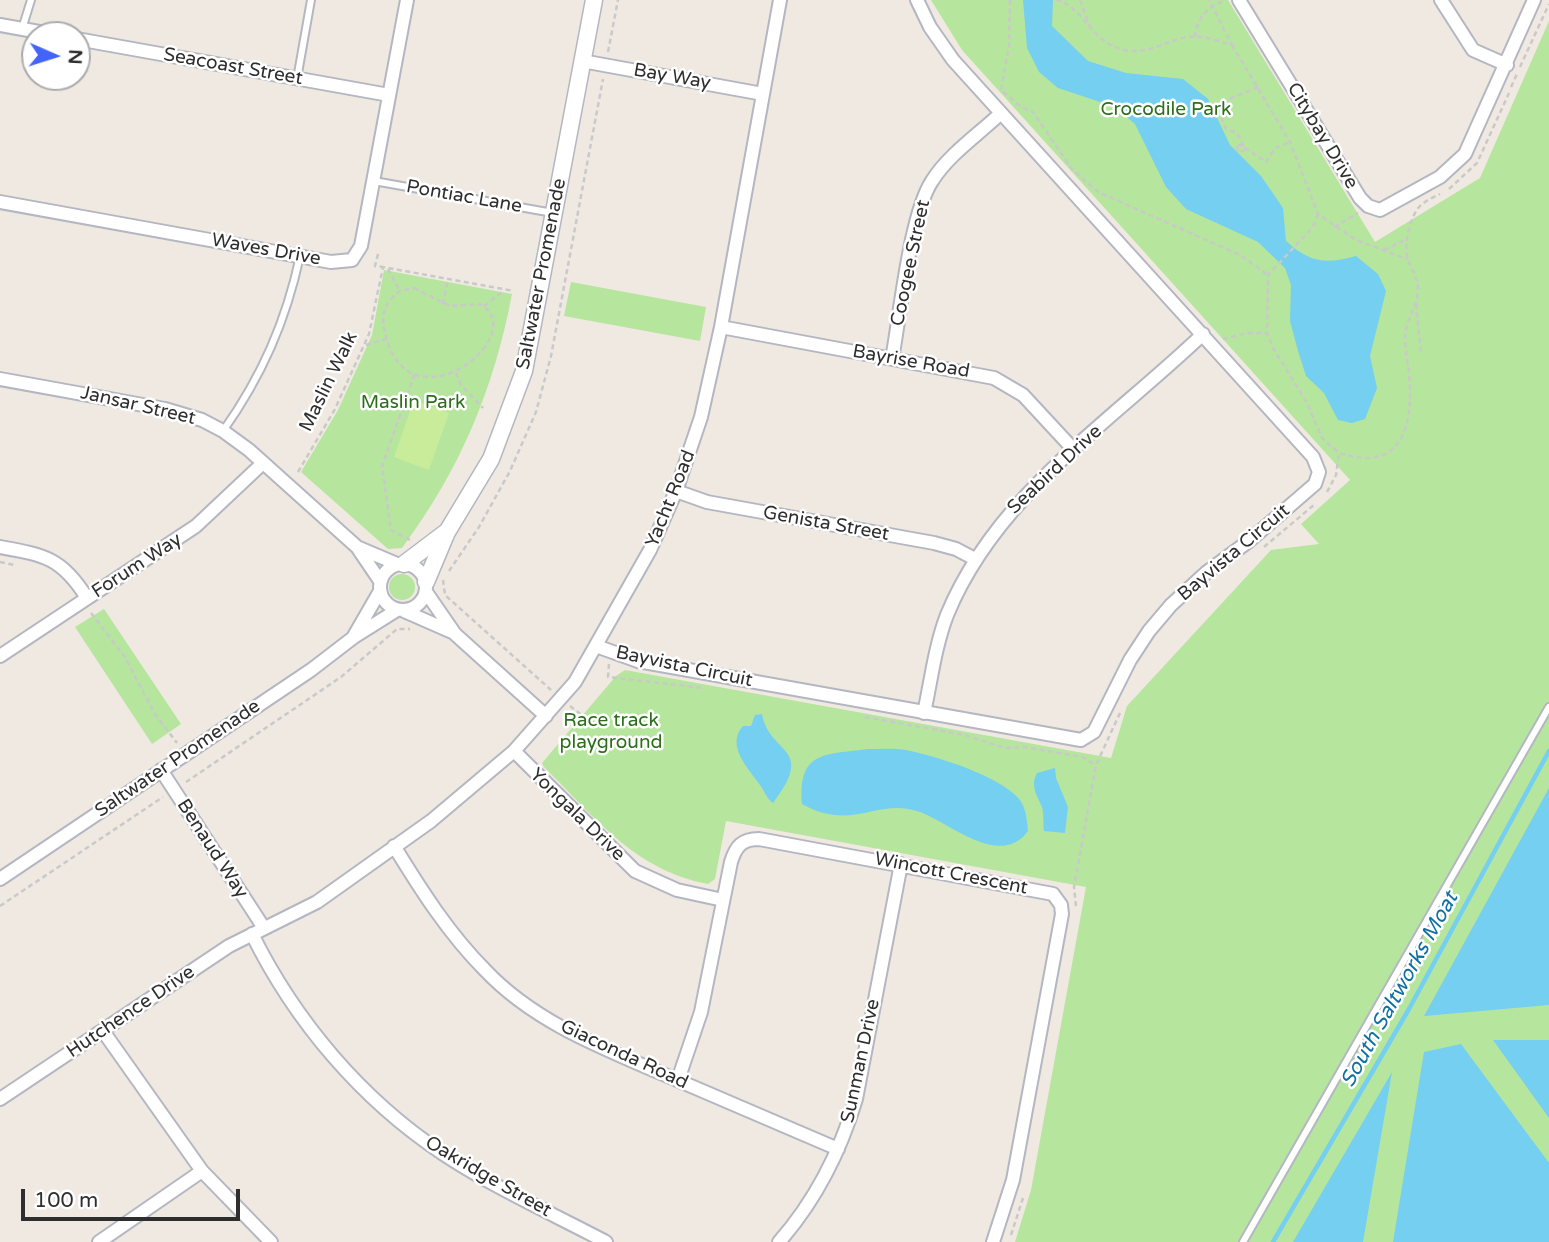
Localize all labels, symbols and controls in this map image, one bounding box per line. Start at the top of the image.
north arrow [21,21,91,91]
street label: Seacoast Street [162,44,304,90]
text: N [64,49,86,65]
street label: Bay Way [632,59,712,95]
street label: Citybay Drive [1281,79,1363,193]
park label: Crocodile Park [1101,99,1231,121]
street label: Pontiac Lane [404,176,524,218]
street label: Saltwater Promenade [512,177,572,371]
street label: Coogee Street [886,198,936,328]
street label: Waves Drive [210,229,322,271]
street label: Maslin Walk [295,328,363,436]
street label: Bayrise Road [851,340,971,384]
street label: Jansar Street [78,382,198,430]
park label: Maslin Park [361,392,465,414]
street label: Seabird Drive [1003,421,1107,519]
street label: Yacht Road [641,447,701,551]
street label: Bayvista Circuit [1173,500,1295,606]
street label: Genista Street [761,502,891,546]
street label: Forum Way [88,528,186,604]
street label: Bayvista Circuit [614,641,754,693]
street label: Saltwater Promenade [91,695,265,823]
park label: Race track playground [560,710,662,754]
street label: Yongala Drive [525,764,629,866]
street label: Benaud Way [171,795,253,903]
street label: Wincott Crescent [872,848,1030,900]
water label: South Saltworks Moat [1336,888,1464,1092]
street label: Hutchence Drive [63,961,199,1063]
street label: Sunman Drive [837,997,885,1125]
street label: Giaconda Road [557,1015,691,1095]
street label: Oakridge Street [421,1132,555,1222]
scale bar [24,1176,243,1220]
text: 100 m [34,1188,98,1213]

